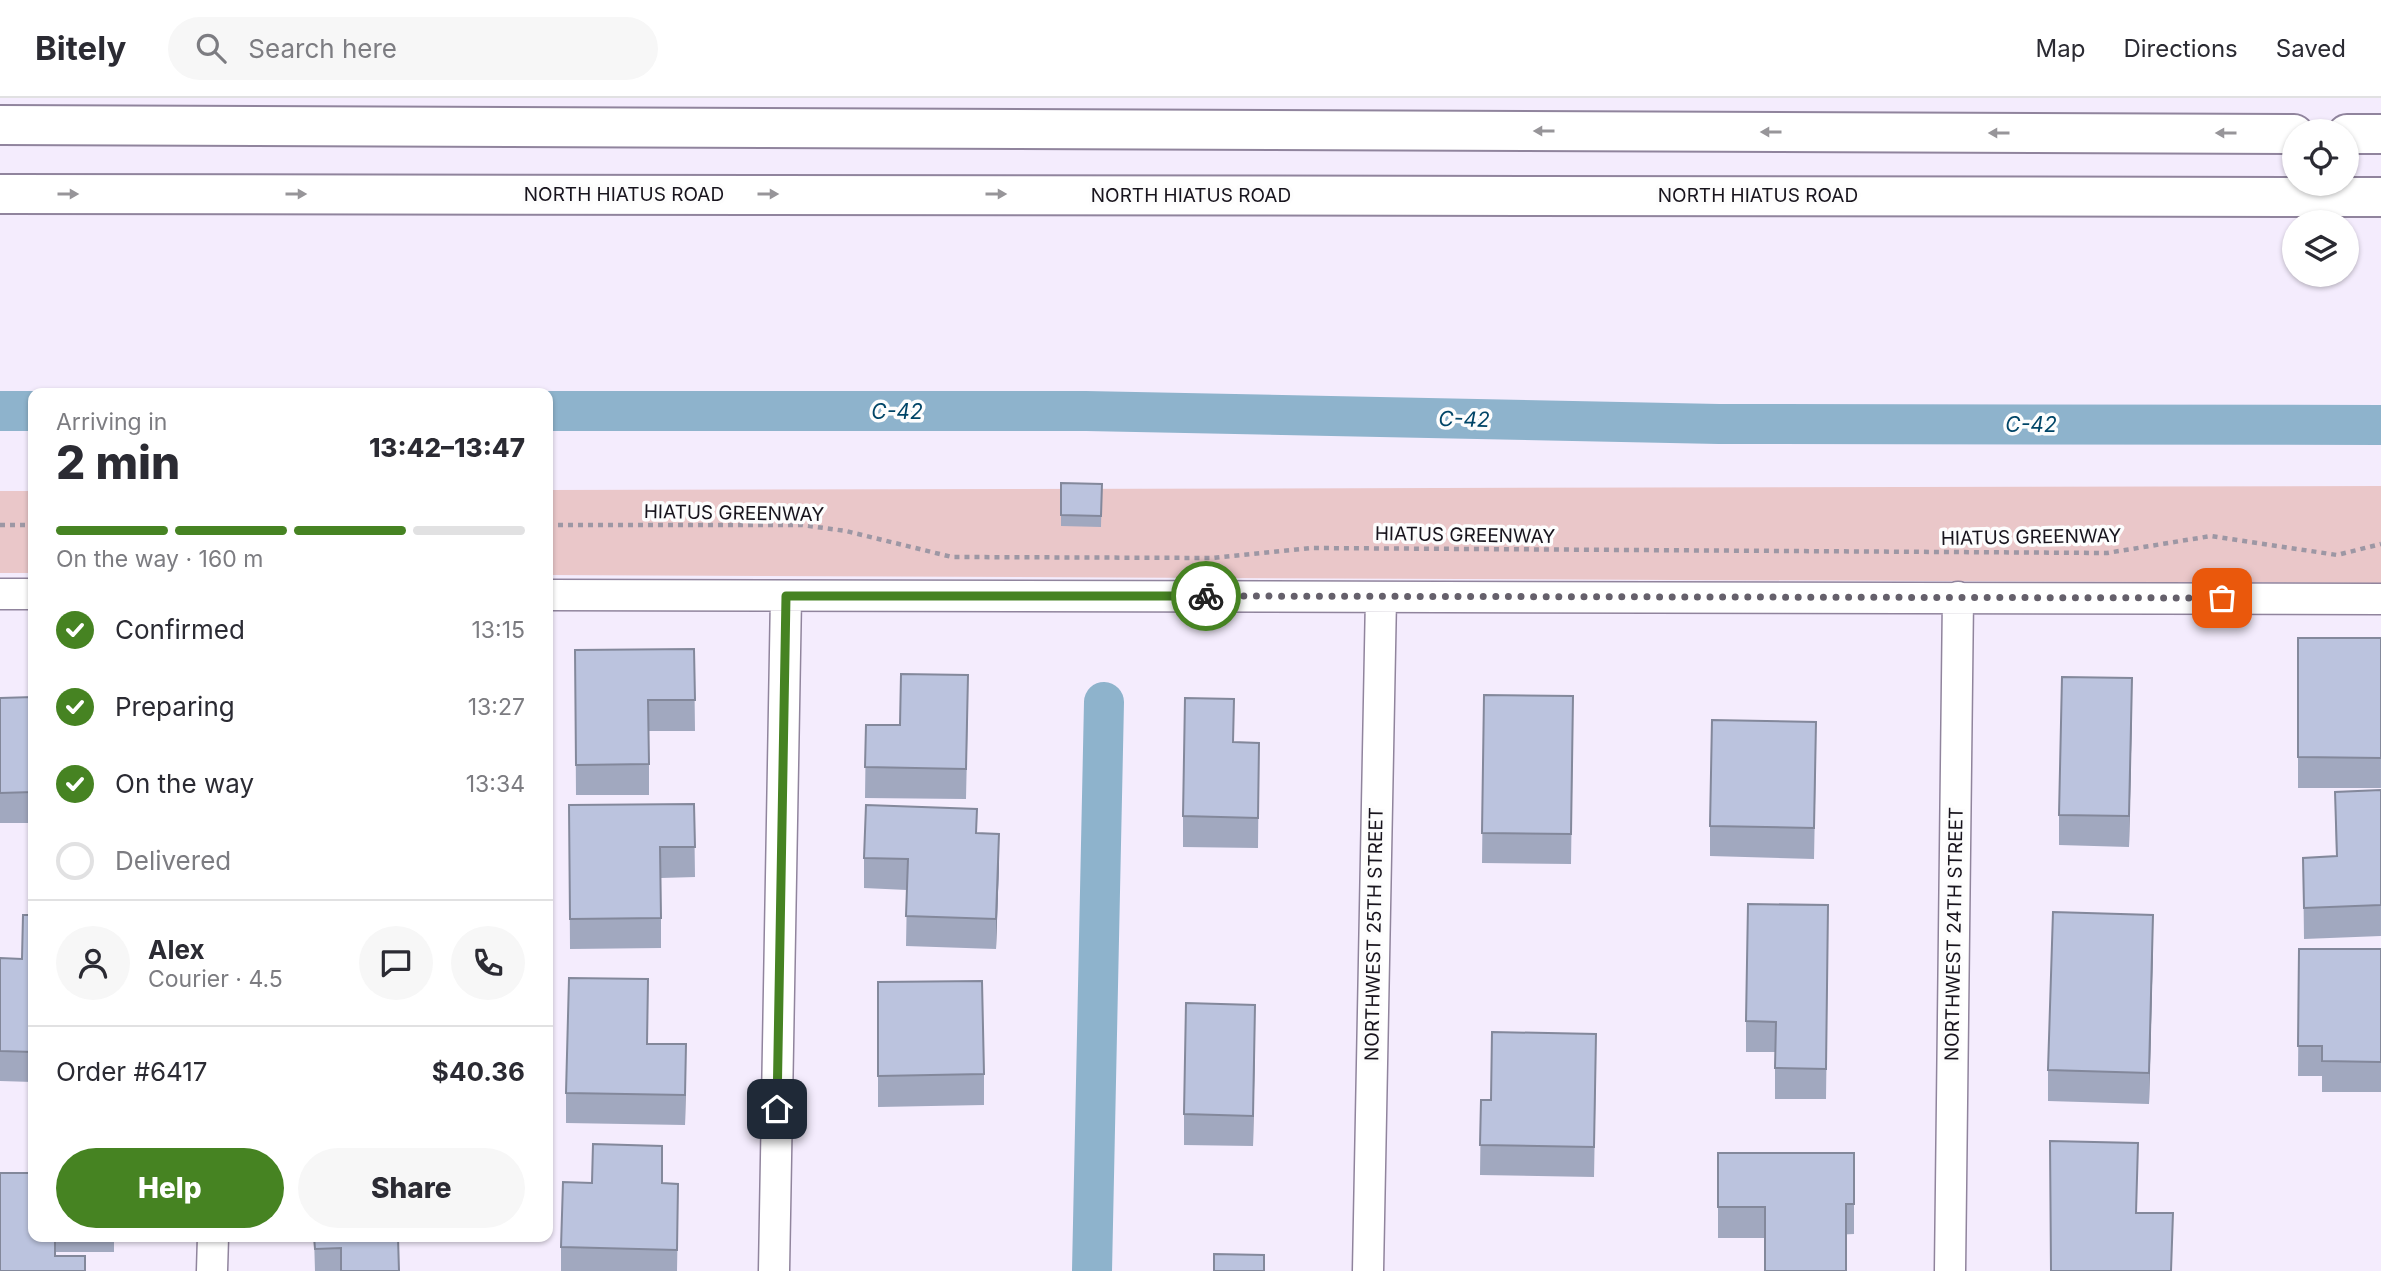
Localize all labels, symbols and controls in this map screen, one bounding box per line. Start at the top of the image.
search box [168,17,658,80]
text: Bitely [35,28,126,68]
icon: search [192,29,230,67]
text: Search here [248,33,397,64]
text: Map [2036,34,2085,63]
text: Directions [2123,34,2238,63]
text: Saved [2276,34,2346,63]
map controls [2282,119,2359,287]
button: locate [2282,119,2359,196]
one-way arrow [1532,125,1554,137]
one-way arrow [1760,126,1782,138]
one-way arrow [1987,127,2009,139]
one-way arrow [2215,127,2237,139]
street label: NORTH HIATUS ROAD [524,183,724,206]
street label: NORTH HIATUS ROAD [1091,184,1291,207]
street label: NORTH HIATUS ROAD [1658,184,1858,207]
one-way arrow [57,188,79,200]
one-way arrow [285,188,307,200]
one-way arrow [757,188,779,200]
one-way arrow [985,188,1007,200]
button: layers [2282,210,2359,287]
water label: C-42 [871,399,923,424]
water label: C-42 [1438,406,1490,432]
text: Arriving in [56,408,167,436]
water label: C-42 [2005,412,2057,437]
text: 13:42–13:47 [369,432,525,463]
text: 2 min [56,434,180,490]
street label: HIATUS GREENWAY [644,500,825,526]
street label: HIATUS GREENWAY [1375,522,1556,548]
street label: HIATUS GREENWAY [1941,524,2122,550]
text: On the way · 160 m [56,545,263,573]
courier [1171,561,1241,631]
pin [2192,568,2252,628]
icon: bike [1187,577,1225,615]
icon: bag [2203,579,2241,617]
icon: check [56,611,94,649]
text: Confirmed [115,614,245,645]
text: 13:15 [471,616,525,644]
icon: check [56,688,94,726]
text: Preparing [115,691,235,722]
text: 13:27 [468,693,525,721]
icon: check [56,765,94,803]
text: On the way [115,768,254,799]
text: 13:34 [466,770,525,798]
street label: NORTHWEST 25TH STREET [1360,807,1388,1061]
street label: NORTHWEST 24TH STREET [1940,807,1968,1061]
text: Delivered [115,845,231,876]
button: person [56,926,130,1000]
button: chat [359,926,433,1000]
button: phone [451,926,525,1000]
text: Alex [148,934,205,965]
text: Courier · 4.5 [148,965,283,993]
text: Order #6417 [56,1056,208,1087]
text: $40.36 [432,1056,525,1087]
pin [747,1079,807,1139]
icon: home [758,1090,796,1128]
button: Help [56,1148,284,1228]
button: Share [298,1148,525,1228]

